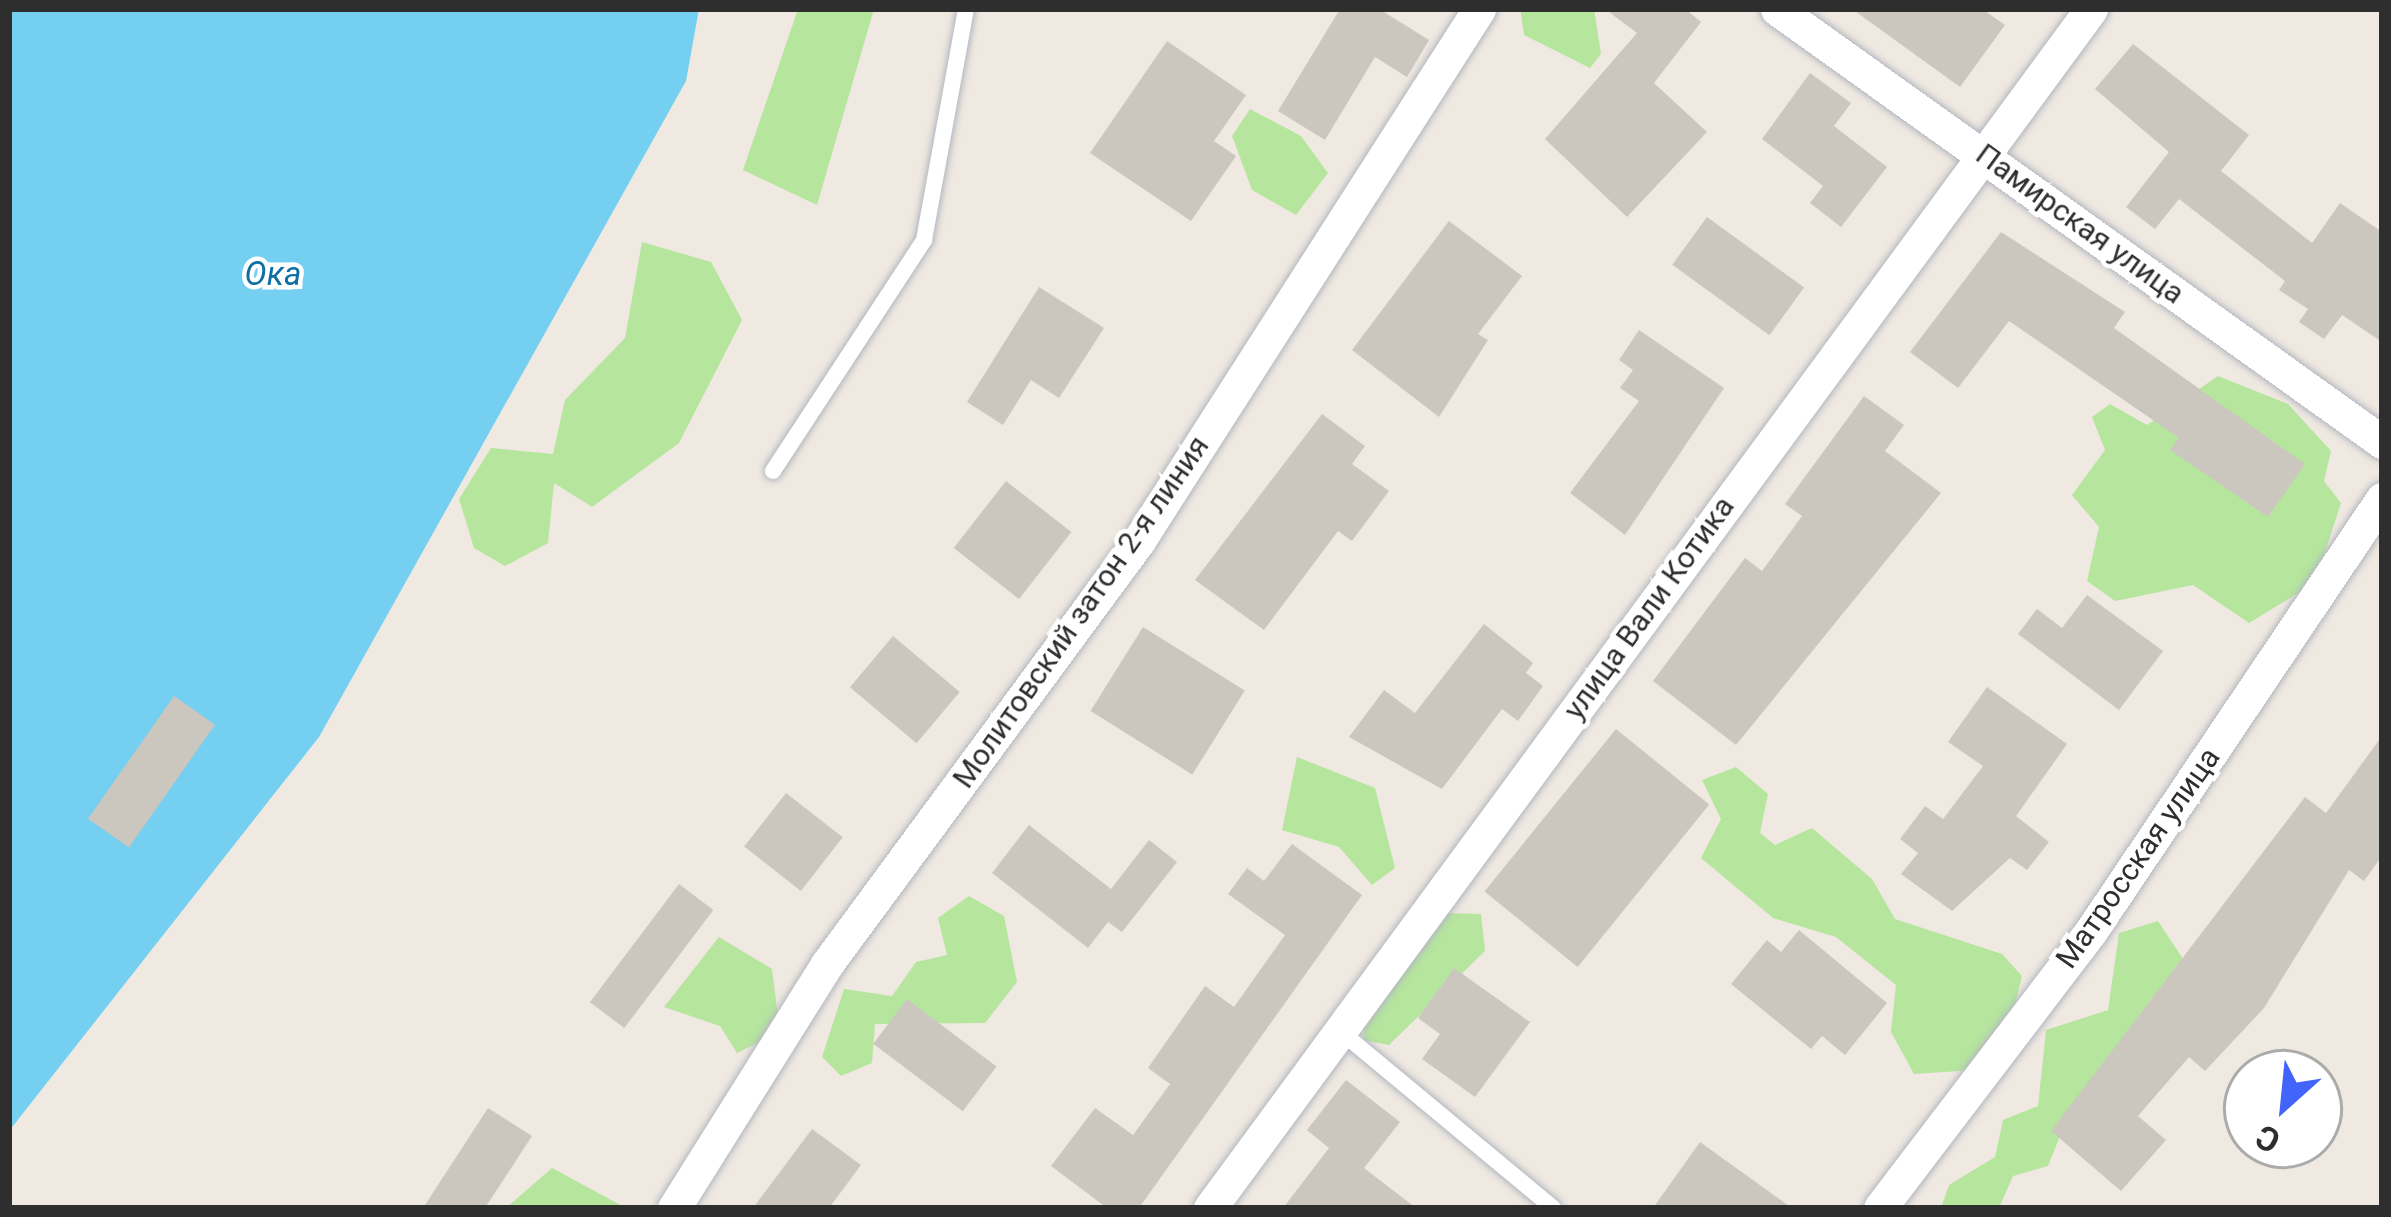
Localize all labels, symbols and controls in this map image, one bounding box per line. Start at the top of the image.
street label: Памирская улица [1969,136,2191,312]
water label: Ока [245,254,301,294]
street label: Молитовский затон 2-я линия [945,429,1217,795]
street label: улица Вали Котика [1556,489,1742,727]
street label: Матросская улица [2048,741,2228,975]
north arrow [2223,1049,2343,1169]
text: С [2249,1117,2286,1161]

